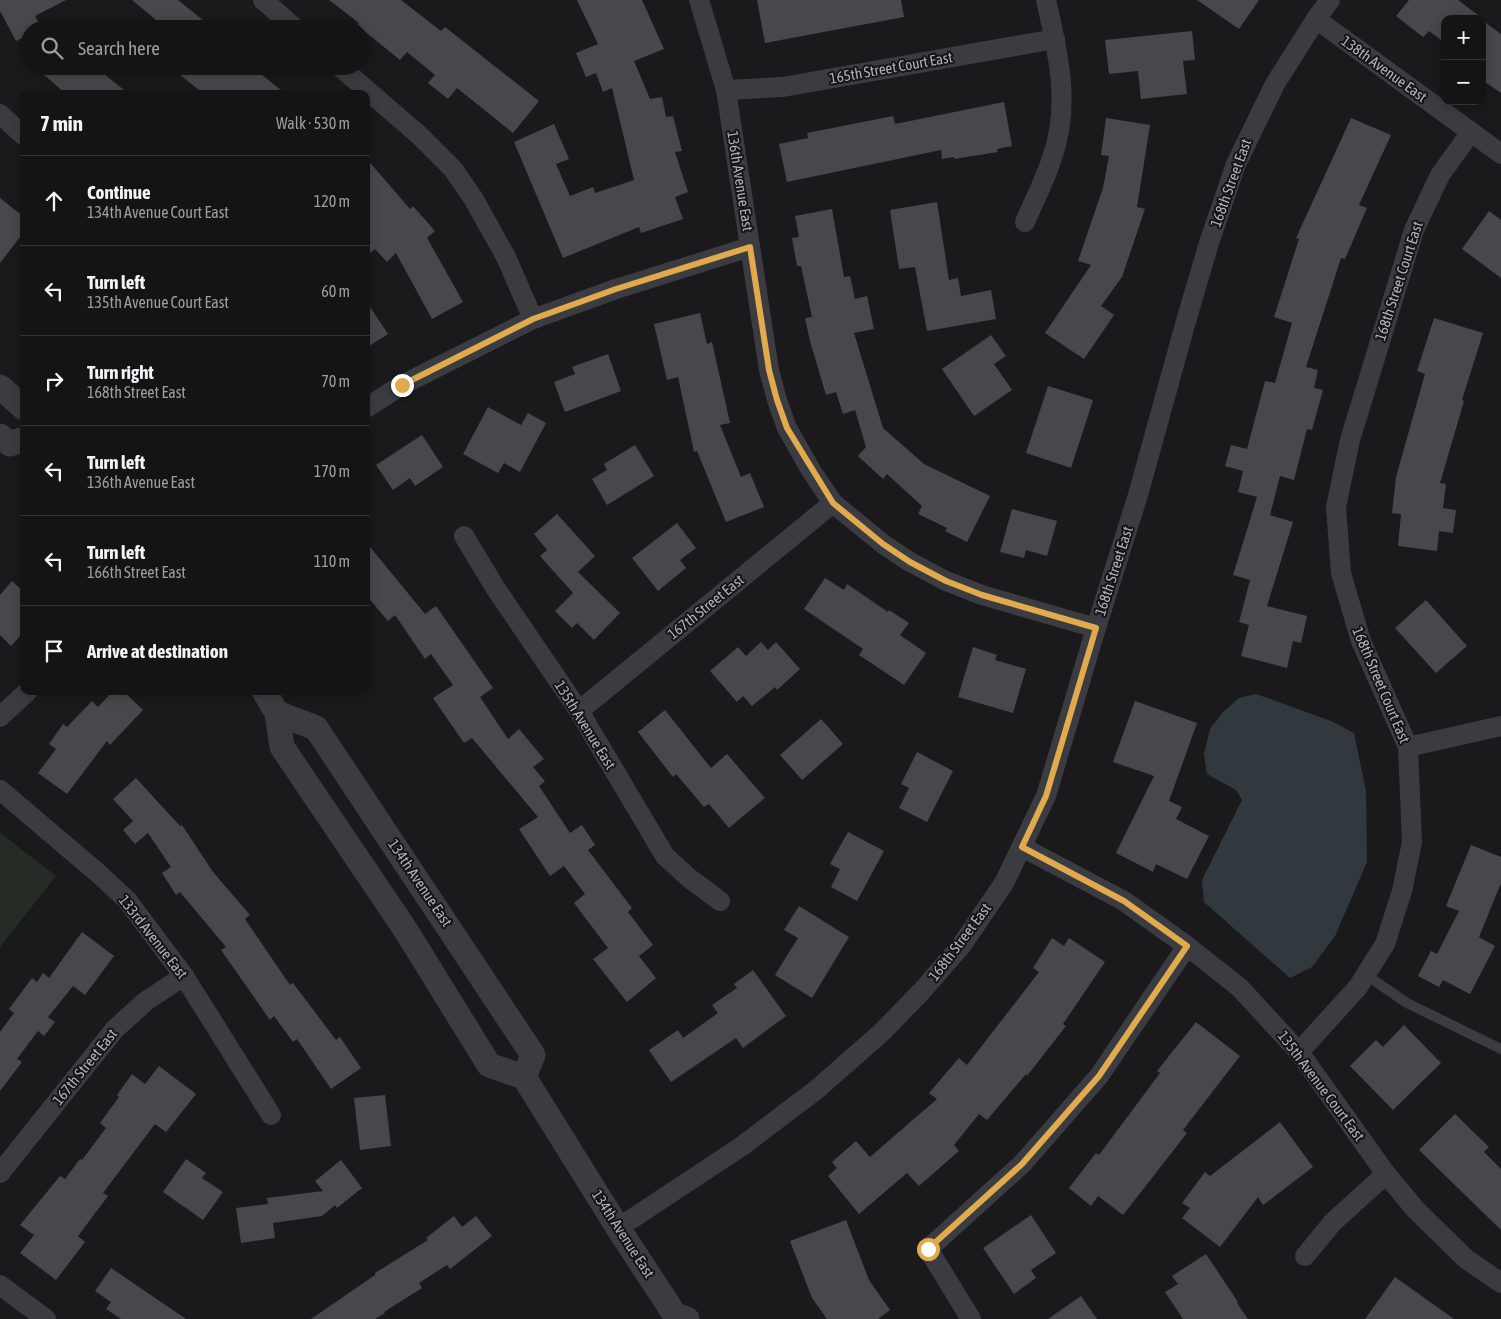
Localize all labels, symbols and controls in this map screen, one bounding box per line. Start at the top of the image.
map controls [1441,15,1486,105]
button: + [1441,15,1486,60]
search box [20,20,370,75]
street label: 138th Avenue East [1338,32,1430,105]
icon: search [38,34,66,62]
text: Search here [78,37,160,59]
street label: 165th Street Court East [828,48,954,87]
button: − [1441,60,1486,105]
text: 7 min [40,111,83,135]
text: Walk · 530 m [276,114,350,132]
street label: 136th Avenue East [724,130,757,232]
street label: 168th Street East [1207,136,1254,229]
text: Continue [87,181,151,203]
icon: ahead [40,187,68,215]
text: 120 m [314,192,350,210]
text: 134th Avenue Court East [87,203,229,221]
street label: 168th Street Court East [1371,219,1426,343]
text: Turn left [87,271,145,293]
icon: left [40,277,68,305]
text: 60 m [321,282,350,300]
text: 135th Avenue Court East [87,293,229,311]
text: Turn right [87,361,154,383]
icon: right [40,367,68,395]
text: 70 m [321,372,350,390]
route end [391,374,414,397]
text: 168th Street East [87,383,186,401]
text: Turn left [87,451,145,473]
icon: left [40,457,68,485]
text: 170 m [314,462,350,480]
text: 136th Avenue East [87,473,195,491]
street label: 168th Street East [1091,524,1136,618]
text: Turn left [87,541,145,563]
icon: left [40,547,68,575]
text: 110 m [314,552,350,570]
text: 166th Street East [87,563,186,581]
street label: 167th Street East [664,571,747,642]
street label: 168th Street Court East [1349,624,1414,745]
icon: arrive [40,637,68,665]
text: Arrive at destination [87,640,228,662]
street label: 135th Avenue East [551,677,619,772]
street label: 134th Avenue East [385,836,456,929]
street label: 133rd Avenue East [116,892,191,982]
street label: 168th Street East [925,900,994,984]
street label: 167th Street East [49,1025,120,1108]
street label: 135th Avenue Court East [1275,1027,1368,1144]
street label: 134th Avenue East [589,1187,658,1281]
route start [917,1238,940,1261]

